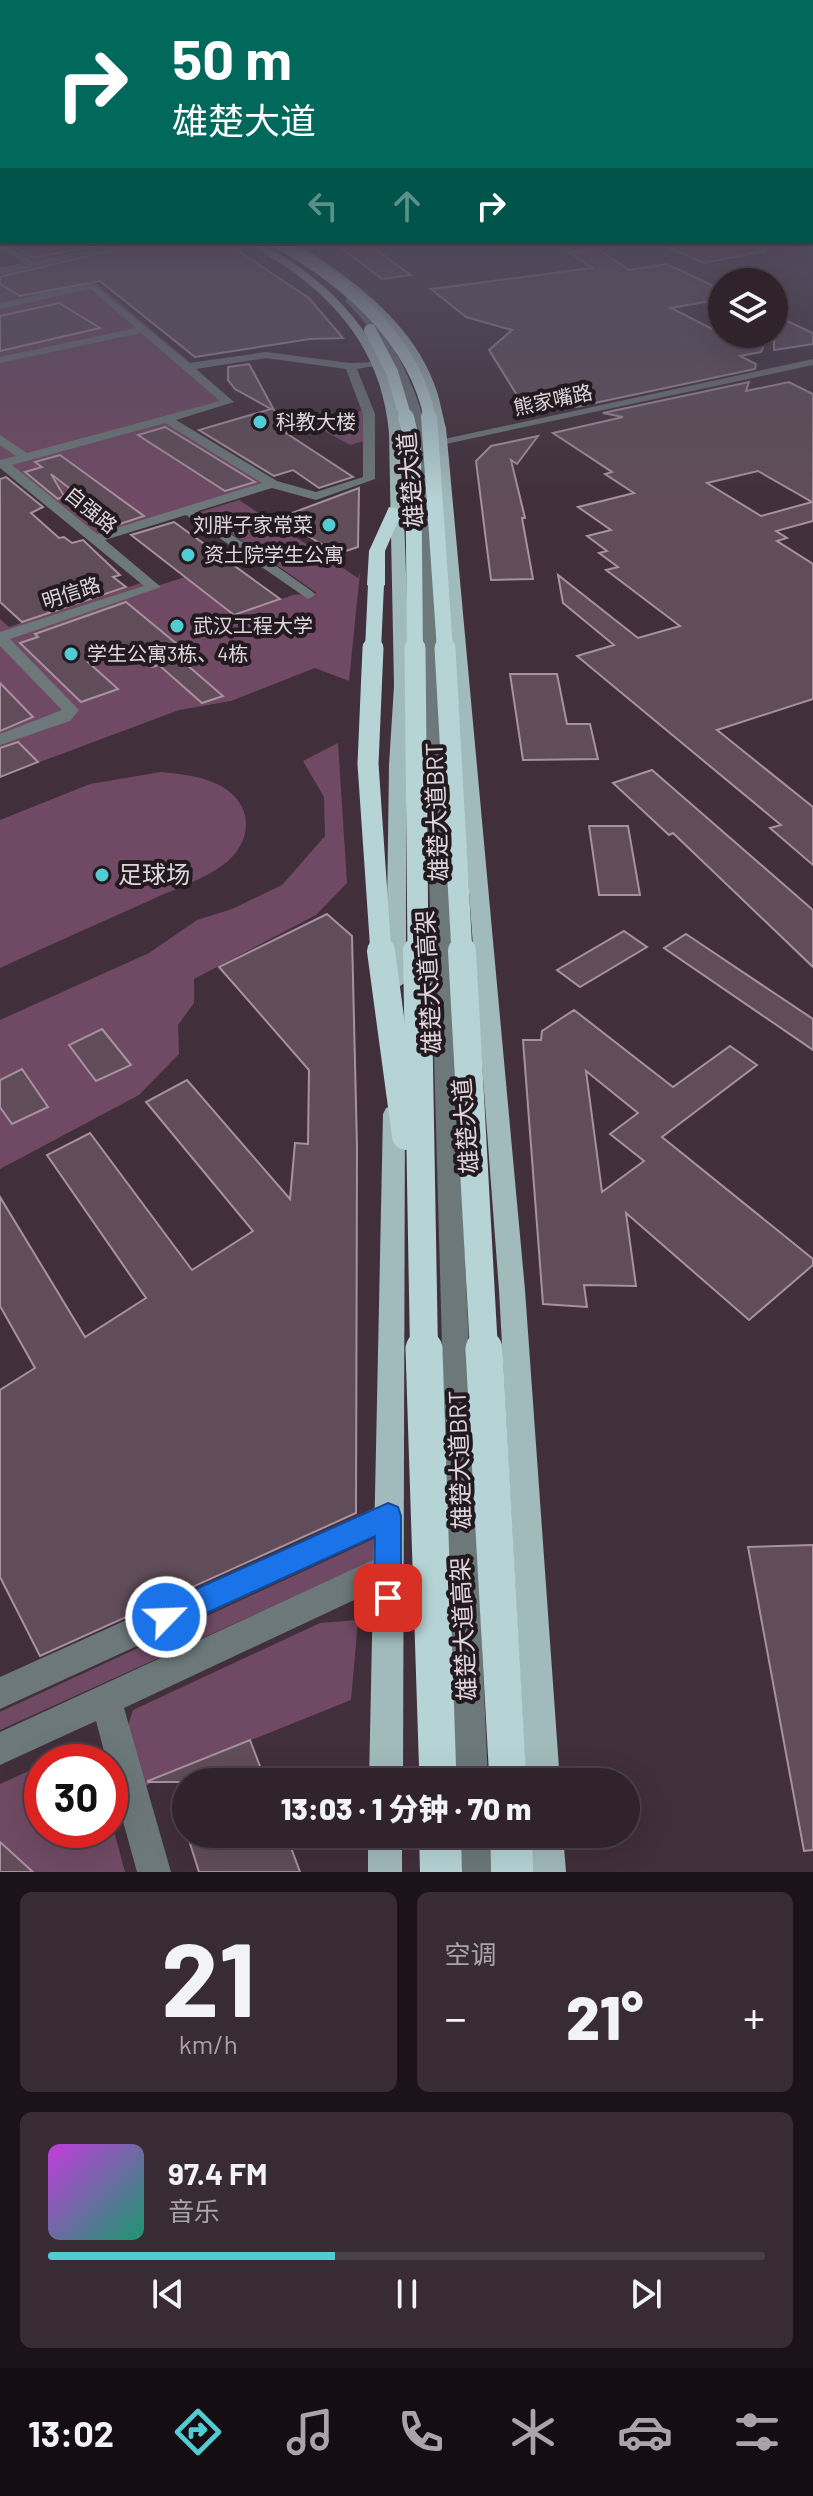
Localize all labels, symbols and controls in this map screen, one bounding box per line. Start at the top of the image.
text: 50 m [172,24,292,91]
icon: right [40,32,144,136]
text: 雄楚大道 [172,98,316,141]
icon: left [301,184,345,228]
icon: ahead [385,184,429,228]
icon: right [469,184,513,228]
map controls [708,268,788,348]
button: layers [708,268,788,348]
street label: 熊家嘴路 [511,379,594,419]
place label: 科教大楼 [276,409,356,433]
marker: 科教大楼 [251,413,269,431]
street label: 雄楚大道 [391,431,428,529]
street label: 自强路 [61,481,122,537]
place label: 刘胖子家常菜 [193,512,313,536]
marker: 刘胖子家常菜 [320,516,338,534]
place label: 资土院学生公寓 [204,542,344,566]
marker: 资土院学生公寓 [179,546,197,564]
street label: 明信路 [38,571,103,613]
place label: 武汉工程大学 [193,613,313,637]
marker: 武汉工程大学 [168,617,186,635]
place label: 学生公寓3栋、4栋 [87,641,248,665]
marker: 学生公寓3栋、4栋 [62,645,80,663]
street label: 雄楚大道BRT [419,742,452,882]
place label: 足球场 [118,859,190,888]
marker: 足球场 [93,866,111,884]
street label: 雄楚大道高架 [409,909,446,1055]
street label: 雄楚大道 [446,1077,483,1175]
street label: 雄楚大道BRT [442,1390,475,1530]
street label: 雄楚大道高架 [444,1556,481,1702]
pin [354,1564,422,1632]
position arrow [124,1575,208,1659]
icon: arrive [366,1576,410,1620]
speed limit sign: 30 [24,1744,128,1848]
text: 13:03 · 1 分钟 · 70 m [281,1790,531,1826]
text: 21 [161,1913,255,2038]
text: 空调 [445,1938,497,1969]
text: 21° [566,1980,644,2052]
text: − [445,1990,467,2043]
text: + [743,1990,765,2043]
text: km/h [179,2028,238,2059]
text: 97.4 FM [168,2155,267,2191]
text: 音乐 [168,2195,220,2226]
icon: previous [146,2272,190,2316]
icon: pause [385,2272,429,2316]
icon: next [624,2272,668,2316]
icon: directions [170,2404,226,2460]
icon: music [282,2404,338,2460]
icon: phone [393,2404,449,2460]
icon: climate [505,2404,561,2460]
icon: car [617,2404,673,2460]
icon: filters [729,2404,785,2460]
text: 13:02 [28,2411,114,2454]

